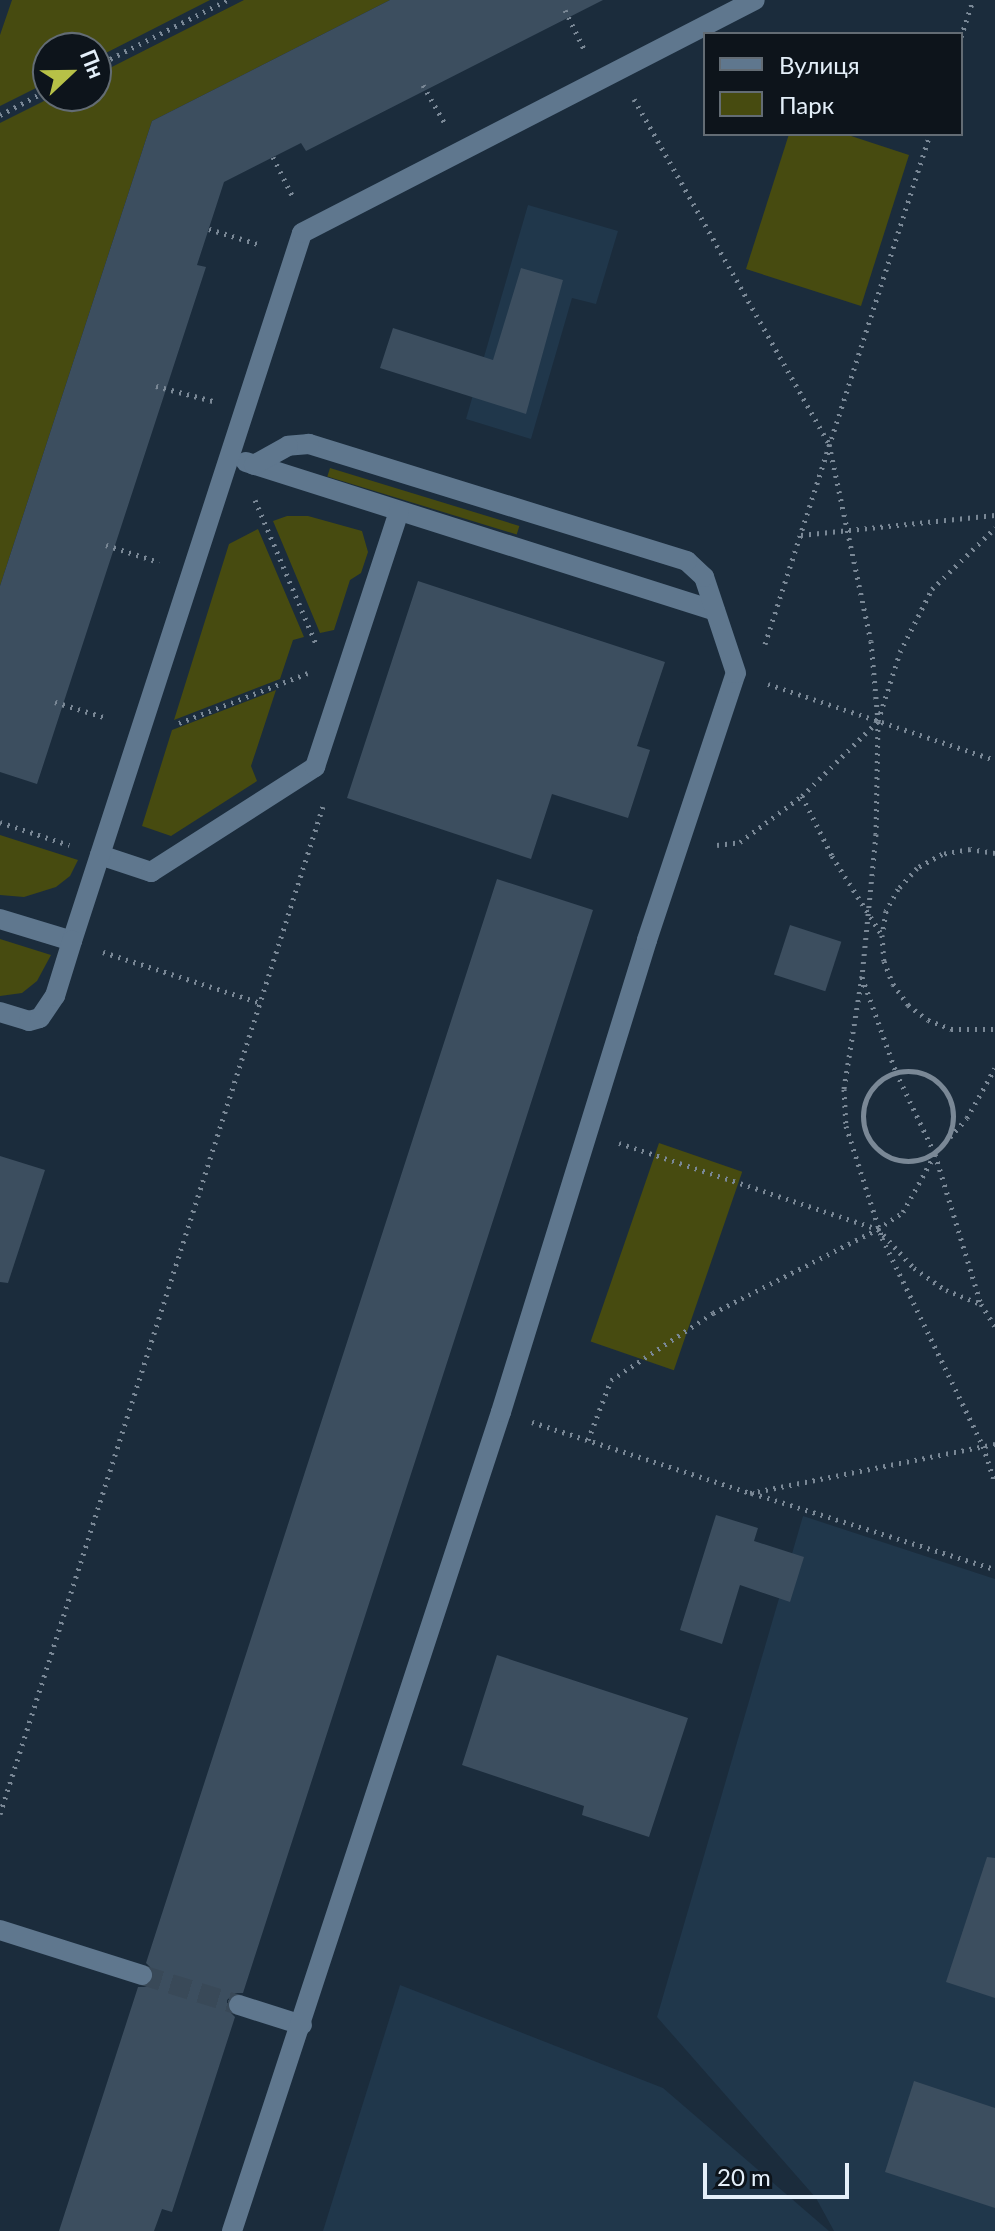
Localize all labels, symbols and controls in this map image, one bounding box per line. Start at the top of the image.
north arrow [32,32,112,112]
legend [703,32,963,136]
text: Пн [75,45,111,82]
text: Вулиця [779,50,860,79]
text: Парк [779,90,834,119]
scale bar [707,2147,853,2197]
text: 20 m [717,2162,771,2191]

